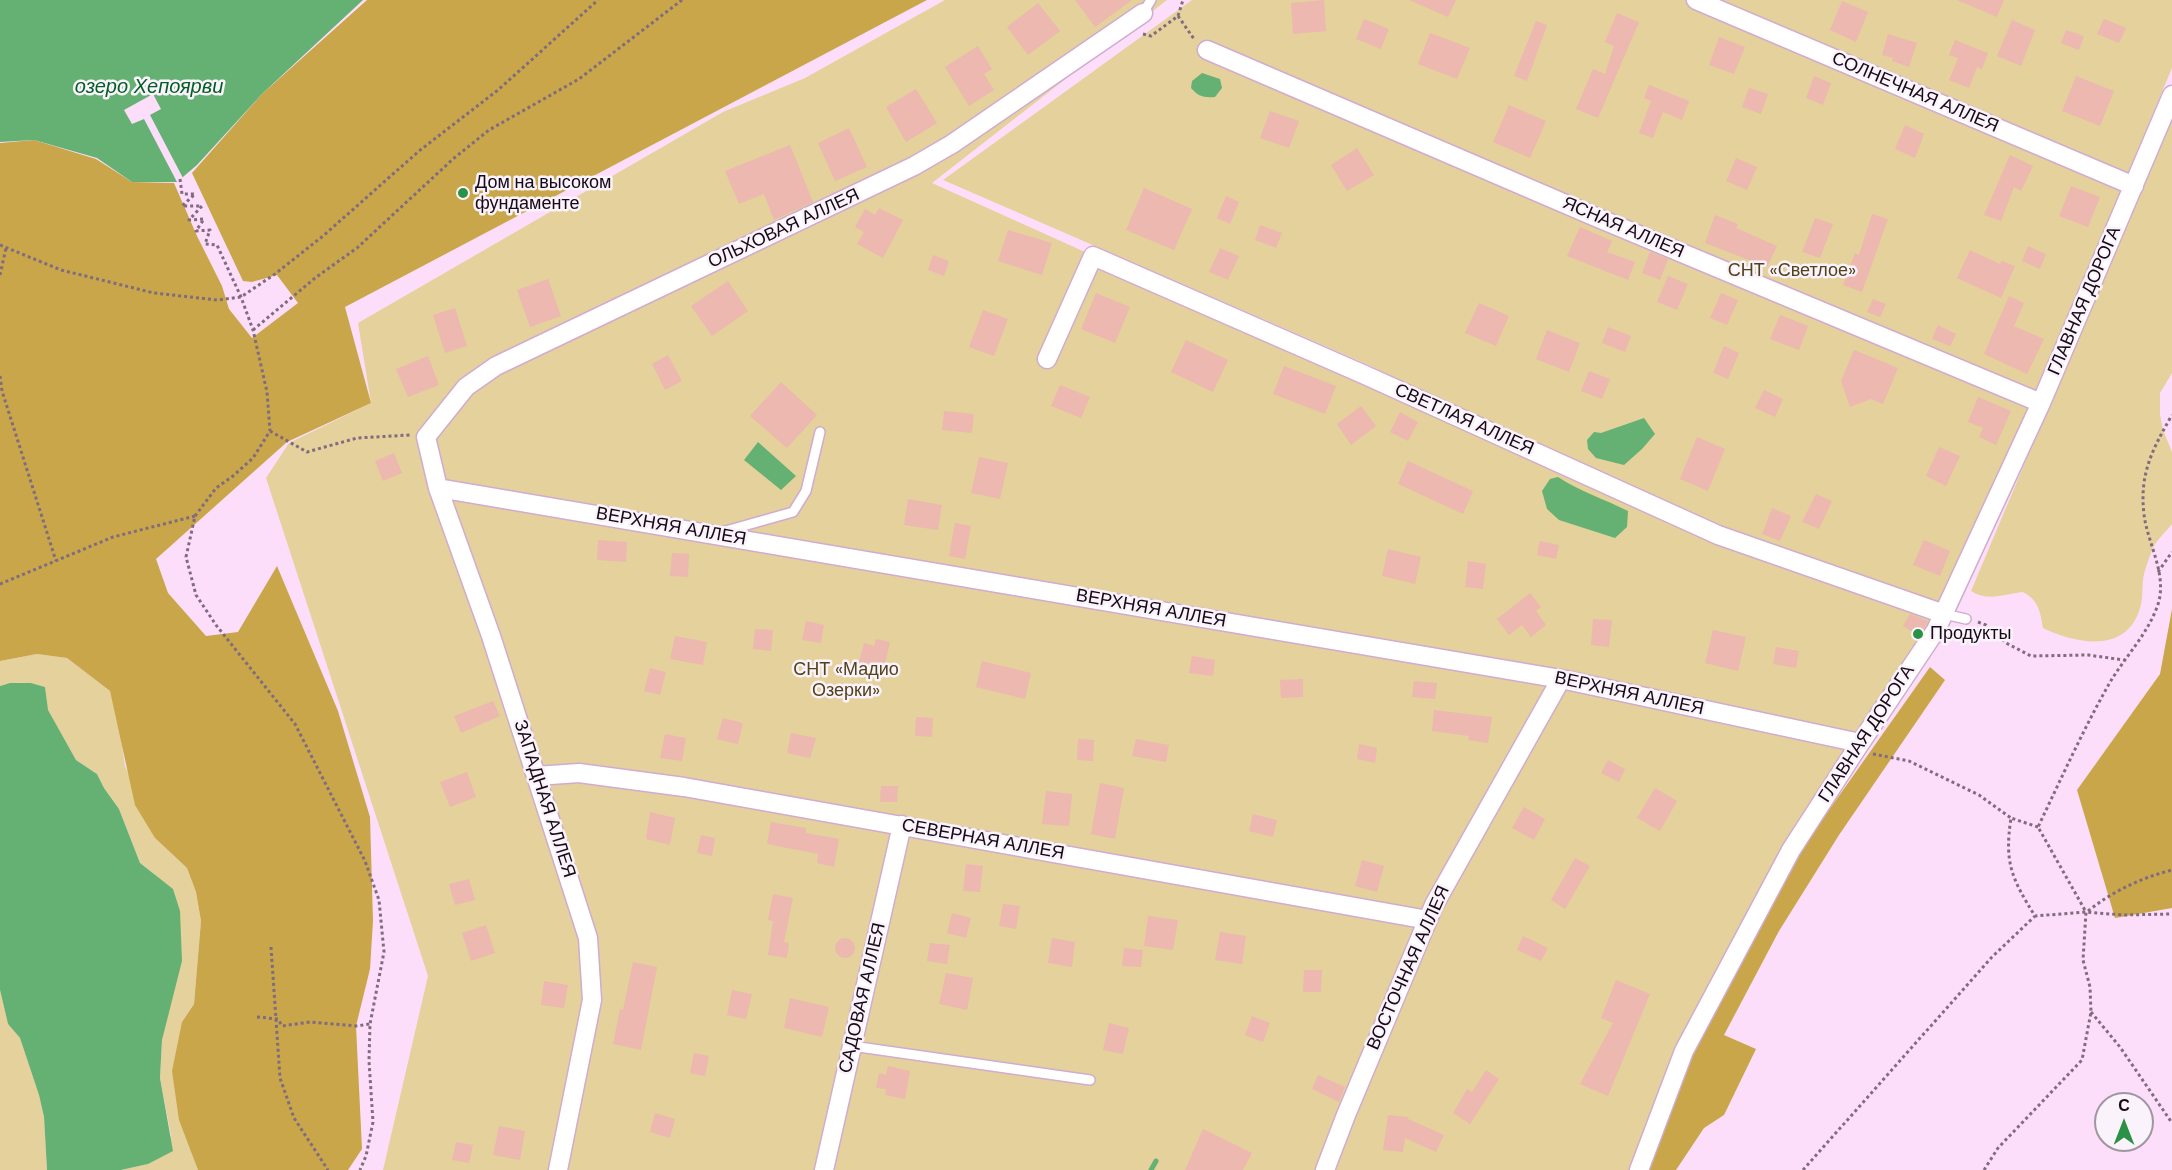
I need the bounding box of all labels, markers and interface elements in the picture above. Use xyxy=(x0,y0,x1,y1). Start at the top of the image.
street label: СОЛНЕЧНАЯ АЛЛЕЯ xyxy=(1828,48,2002,138)
water label: озеро Хепоярви xyxy=(75,76,223,100)
place label: Дом на высоком фундаменте xyxy=(475,172,611,214)
street label: ОЛЬХОВАЯ АЛЛЕЯ xyxy=(705,185,863,273)
marker: Дом на высоком фундаменте xyxy=(456,186,470,200)
street label: ЯСНАЯ АЛЛЕЯ xyxy=(1559,193,1687,263)
street label: ГЛАВНАЯ ДОРОГА xyxy=(2044,223,2126,379)
park label: СНТ «Светлое» xyxy=(1728,260,1856,282)
street label: СВЕТЛАЯ АЛЛЕЯ xyxy=(1391,380,1537,460)
street label: ВЕРХНЯЯ АЛЛЕЯ xyxy=(594,503,748,551)
street label: ВЕРХНЯЯ АЛЛЕЯ xyxy=(1074,585,1228,633)
place label: Продукты xyxy=(1930,623,2011,645)
marker: Продукты xyxy=(1911,627,1925,641)
park label: СНТ «Мадио Озерки» xyxy=(793,659,899,702)
street label: ГЛАВНАЯ ДОРОГА xyxy=(1814,661,1920,807)
street label: ВЕРХНЯЯ АЛЛЕЯ xyxy=(1552,668,1706,720)
street label: ЗАПАДНАЯ АЛЛЕЯ xyxy=(508,718,580,880)
street label: СЕВЕРНАЯ АЛЛЕЯ xyxy=(900,815,1066,865)
street label: ВОСТОЧНАЯ АЛЛЕЯ xyxy=(1363,883,1455,1053)
street label: САДОВАЯ АЛЛЕЯ xyxy=(835,921,891,1075)
north arrow xyxy=(2094,1092,2154,1152)
text: С xyxy=(2118,1095,2130,1116)

